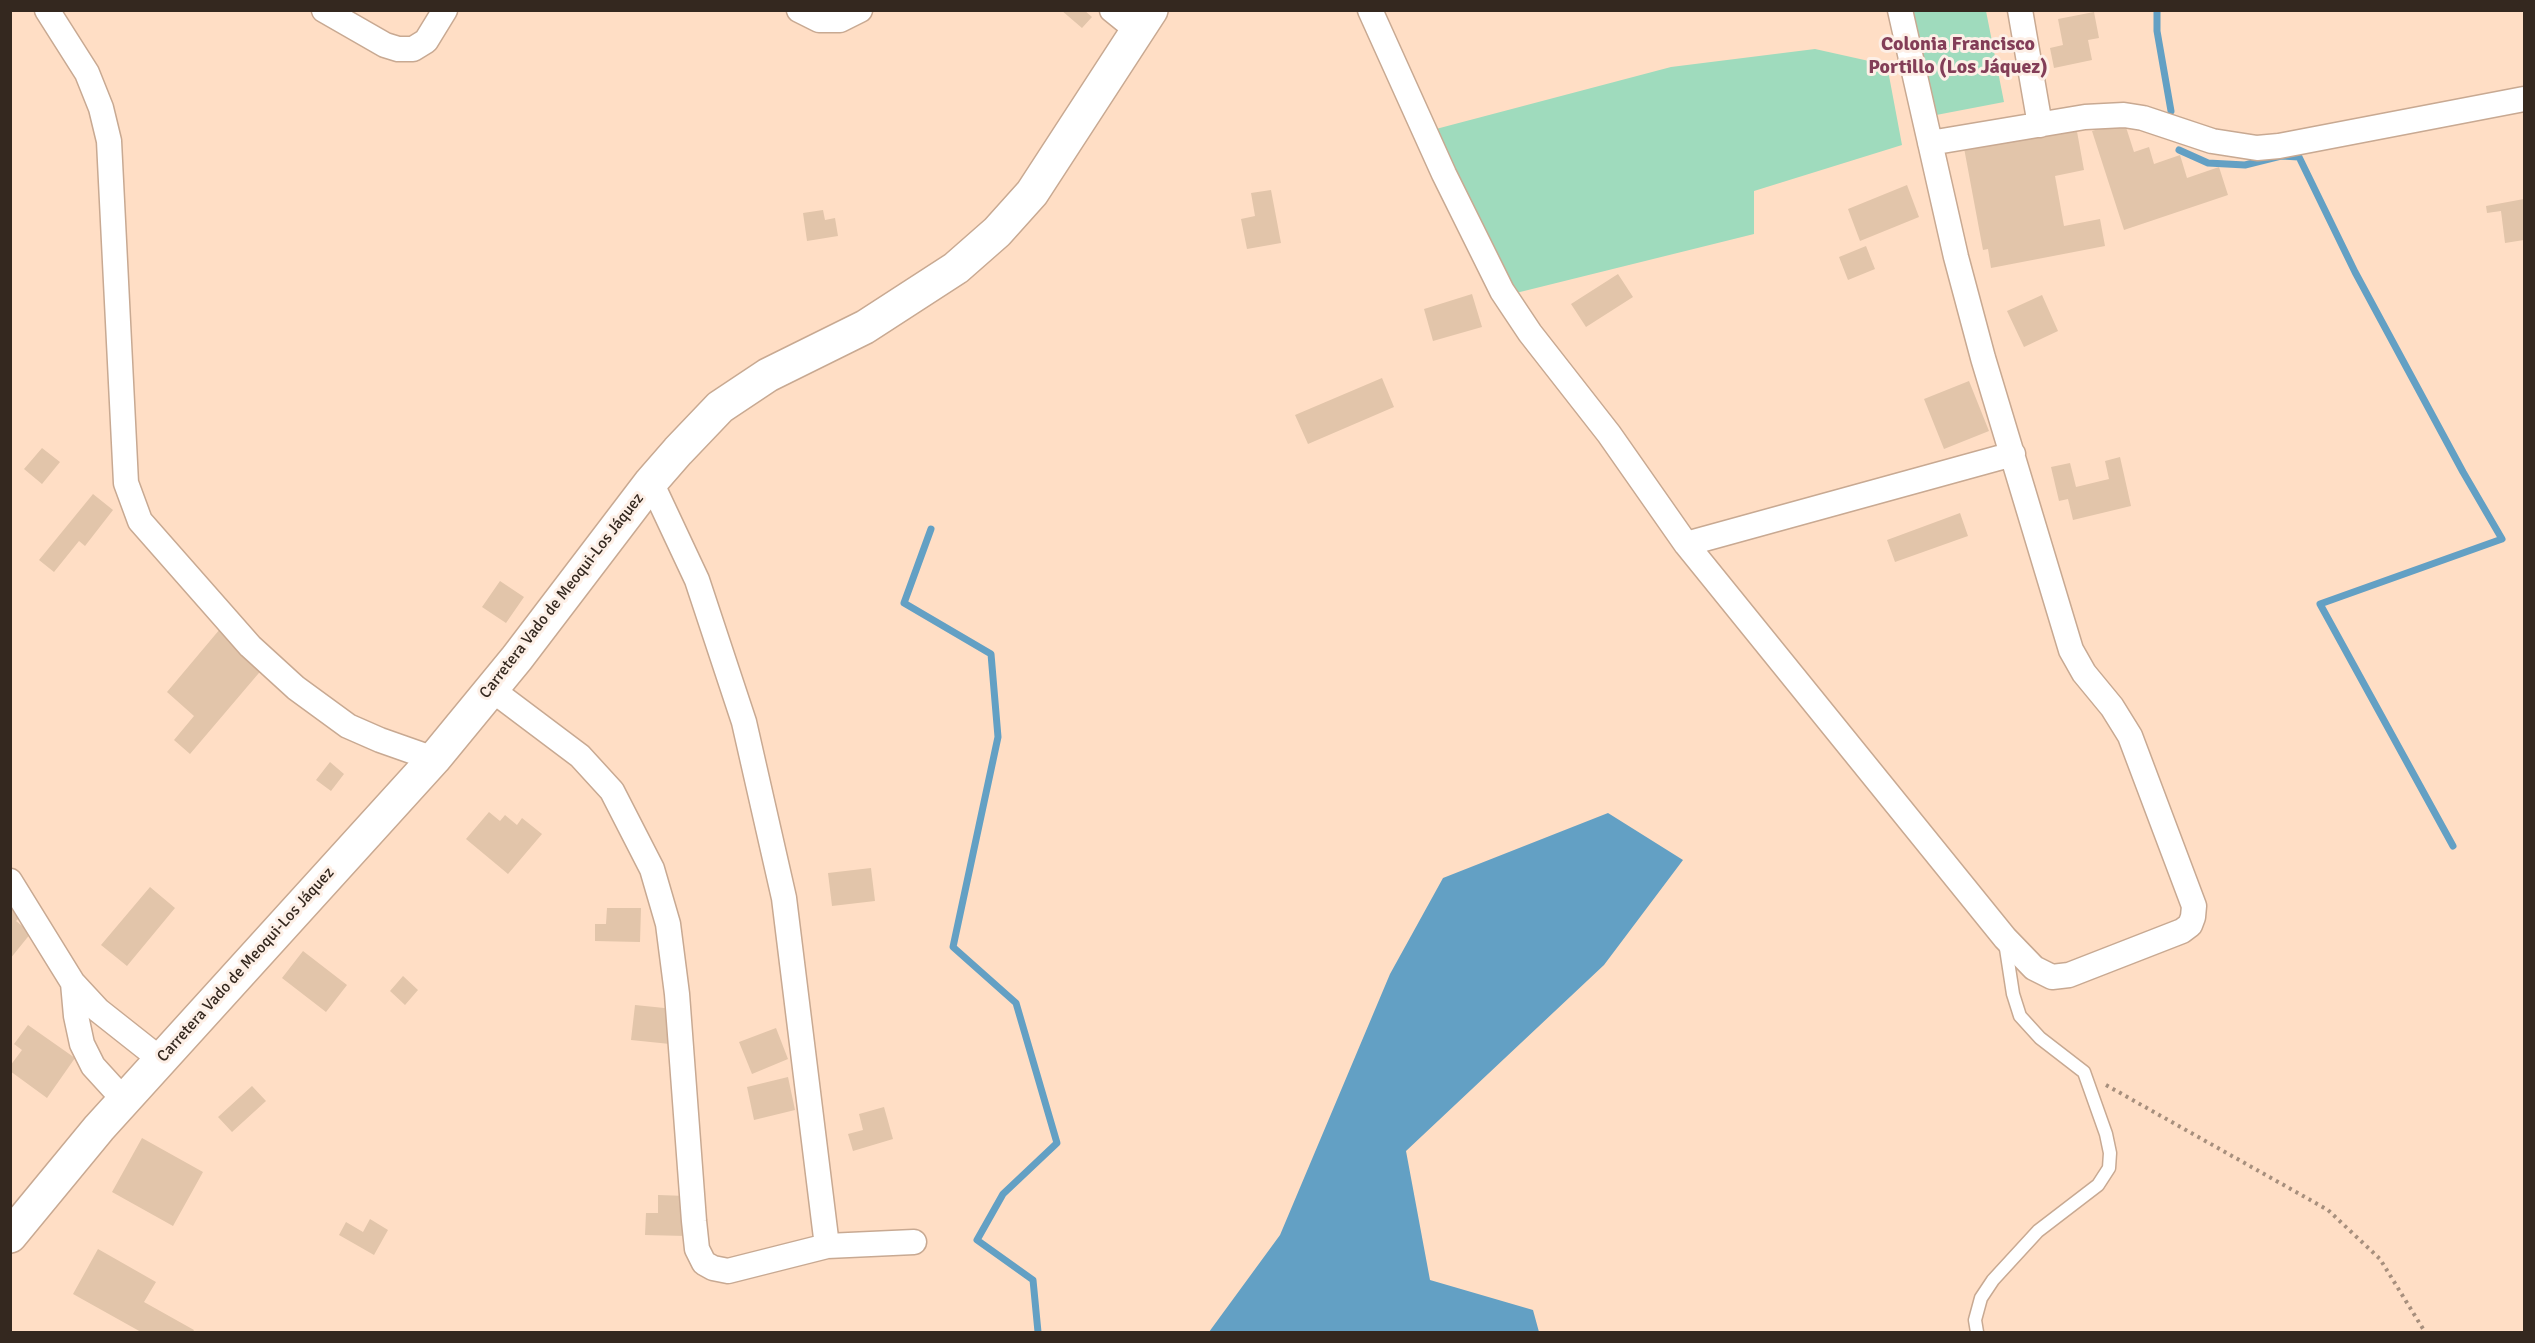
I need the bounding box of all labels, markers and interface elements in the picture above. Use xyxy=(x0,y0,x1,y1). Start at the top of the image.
district label: Colonia Francisco Portillo (Los Jáquez) xyxy=(1868,33,2048,80)
street label: Carretera Vado de Meoqui-Los Jáquez xyxy=(476,490,648,702)
street label: Carretera Vado de Meoqui-Los Jáquez xyxy=(153,864,339,1066)

